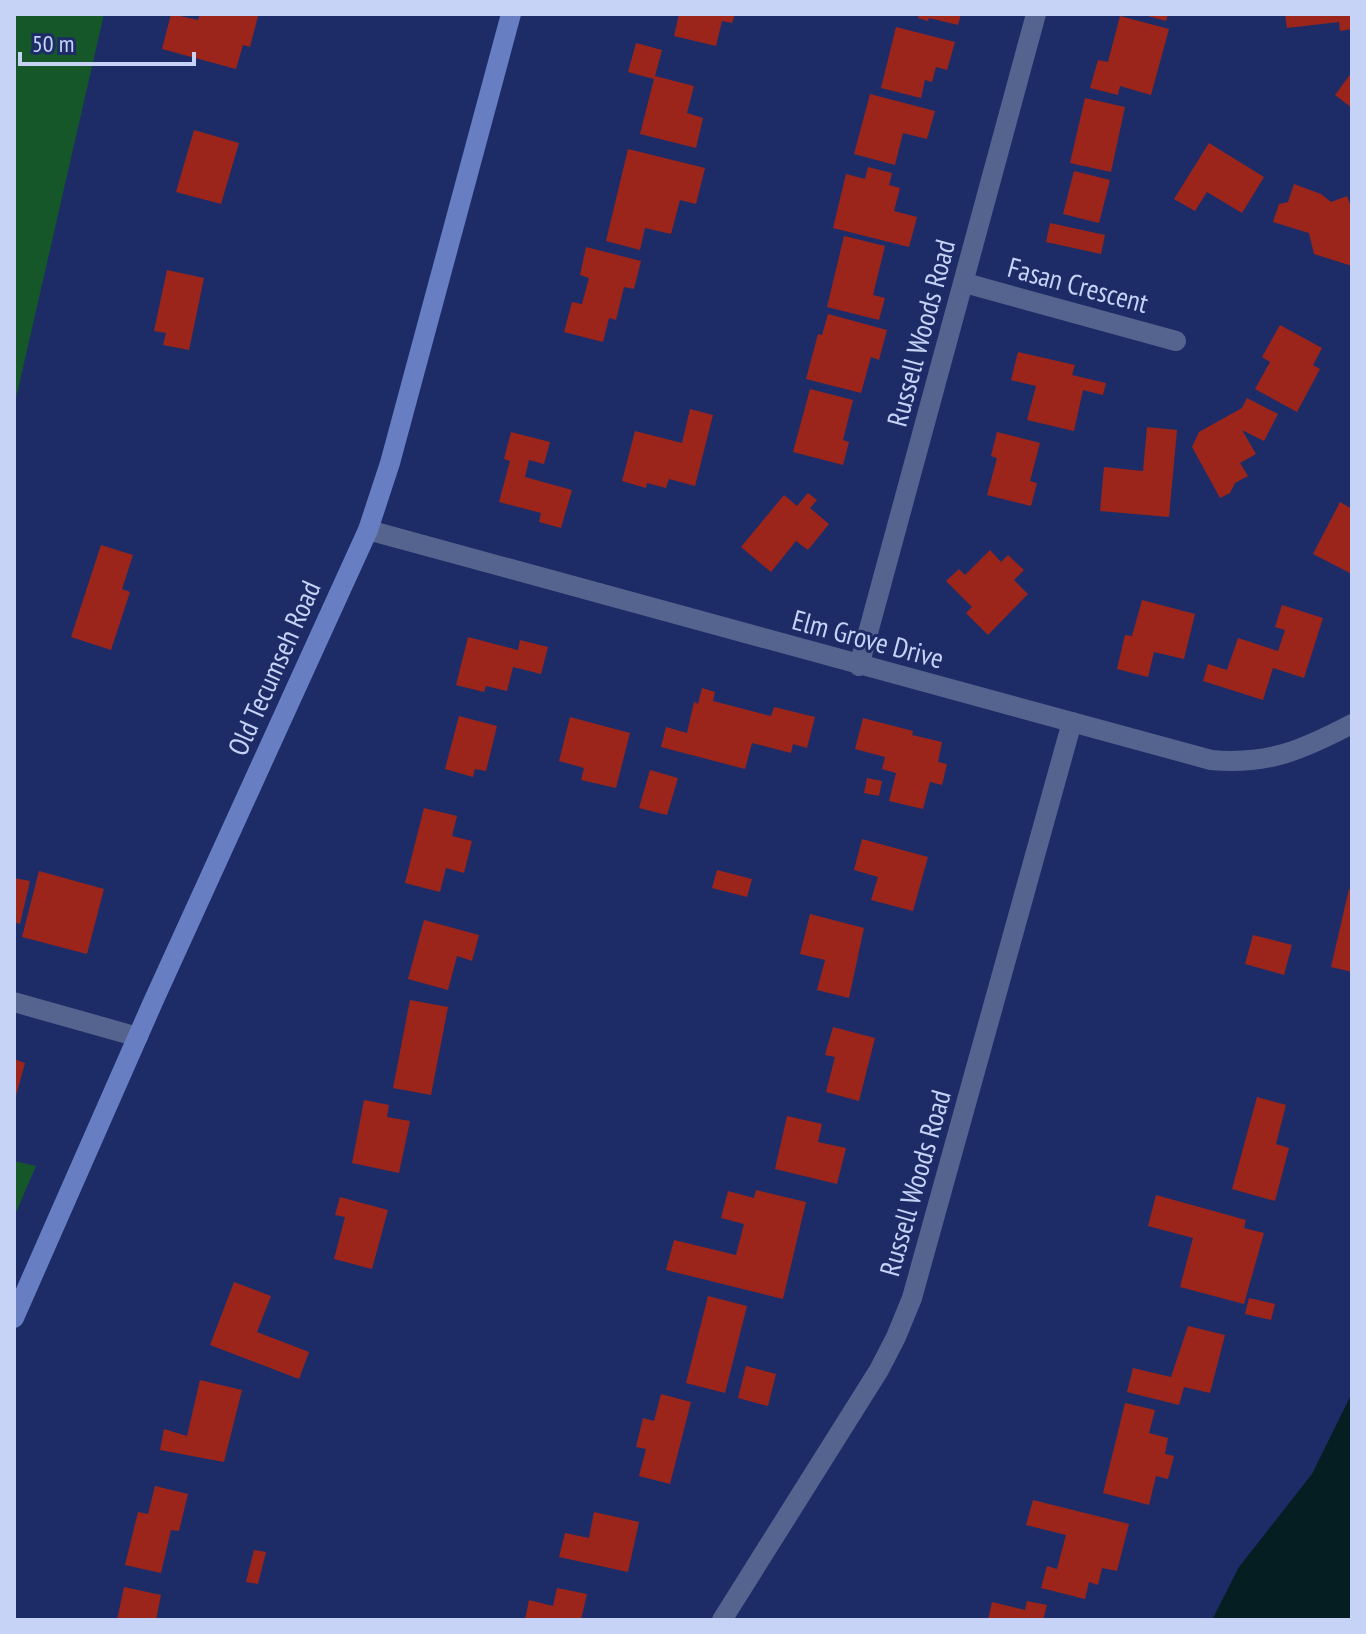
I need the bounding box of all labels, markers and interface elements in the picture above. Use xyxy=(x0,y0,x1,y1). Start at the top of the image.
scale bar xyxy=(20,16,194,66)
text: 50 m xyxy=(32,28,74,59)
street label: Russell Woods Road xyxy=(878,235,963,430)
street label: Fasan Crescent xyxy=(1004,248,1153,321)
street label: Old Tecumseh Road xyxy=(218,575,329,761)
street label: Elm Grove Drive xyxy=(788,601,948,676)
street label: Russell Woods Road xyxy=(870,1086,959,1280)

